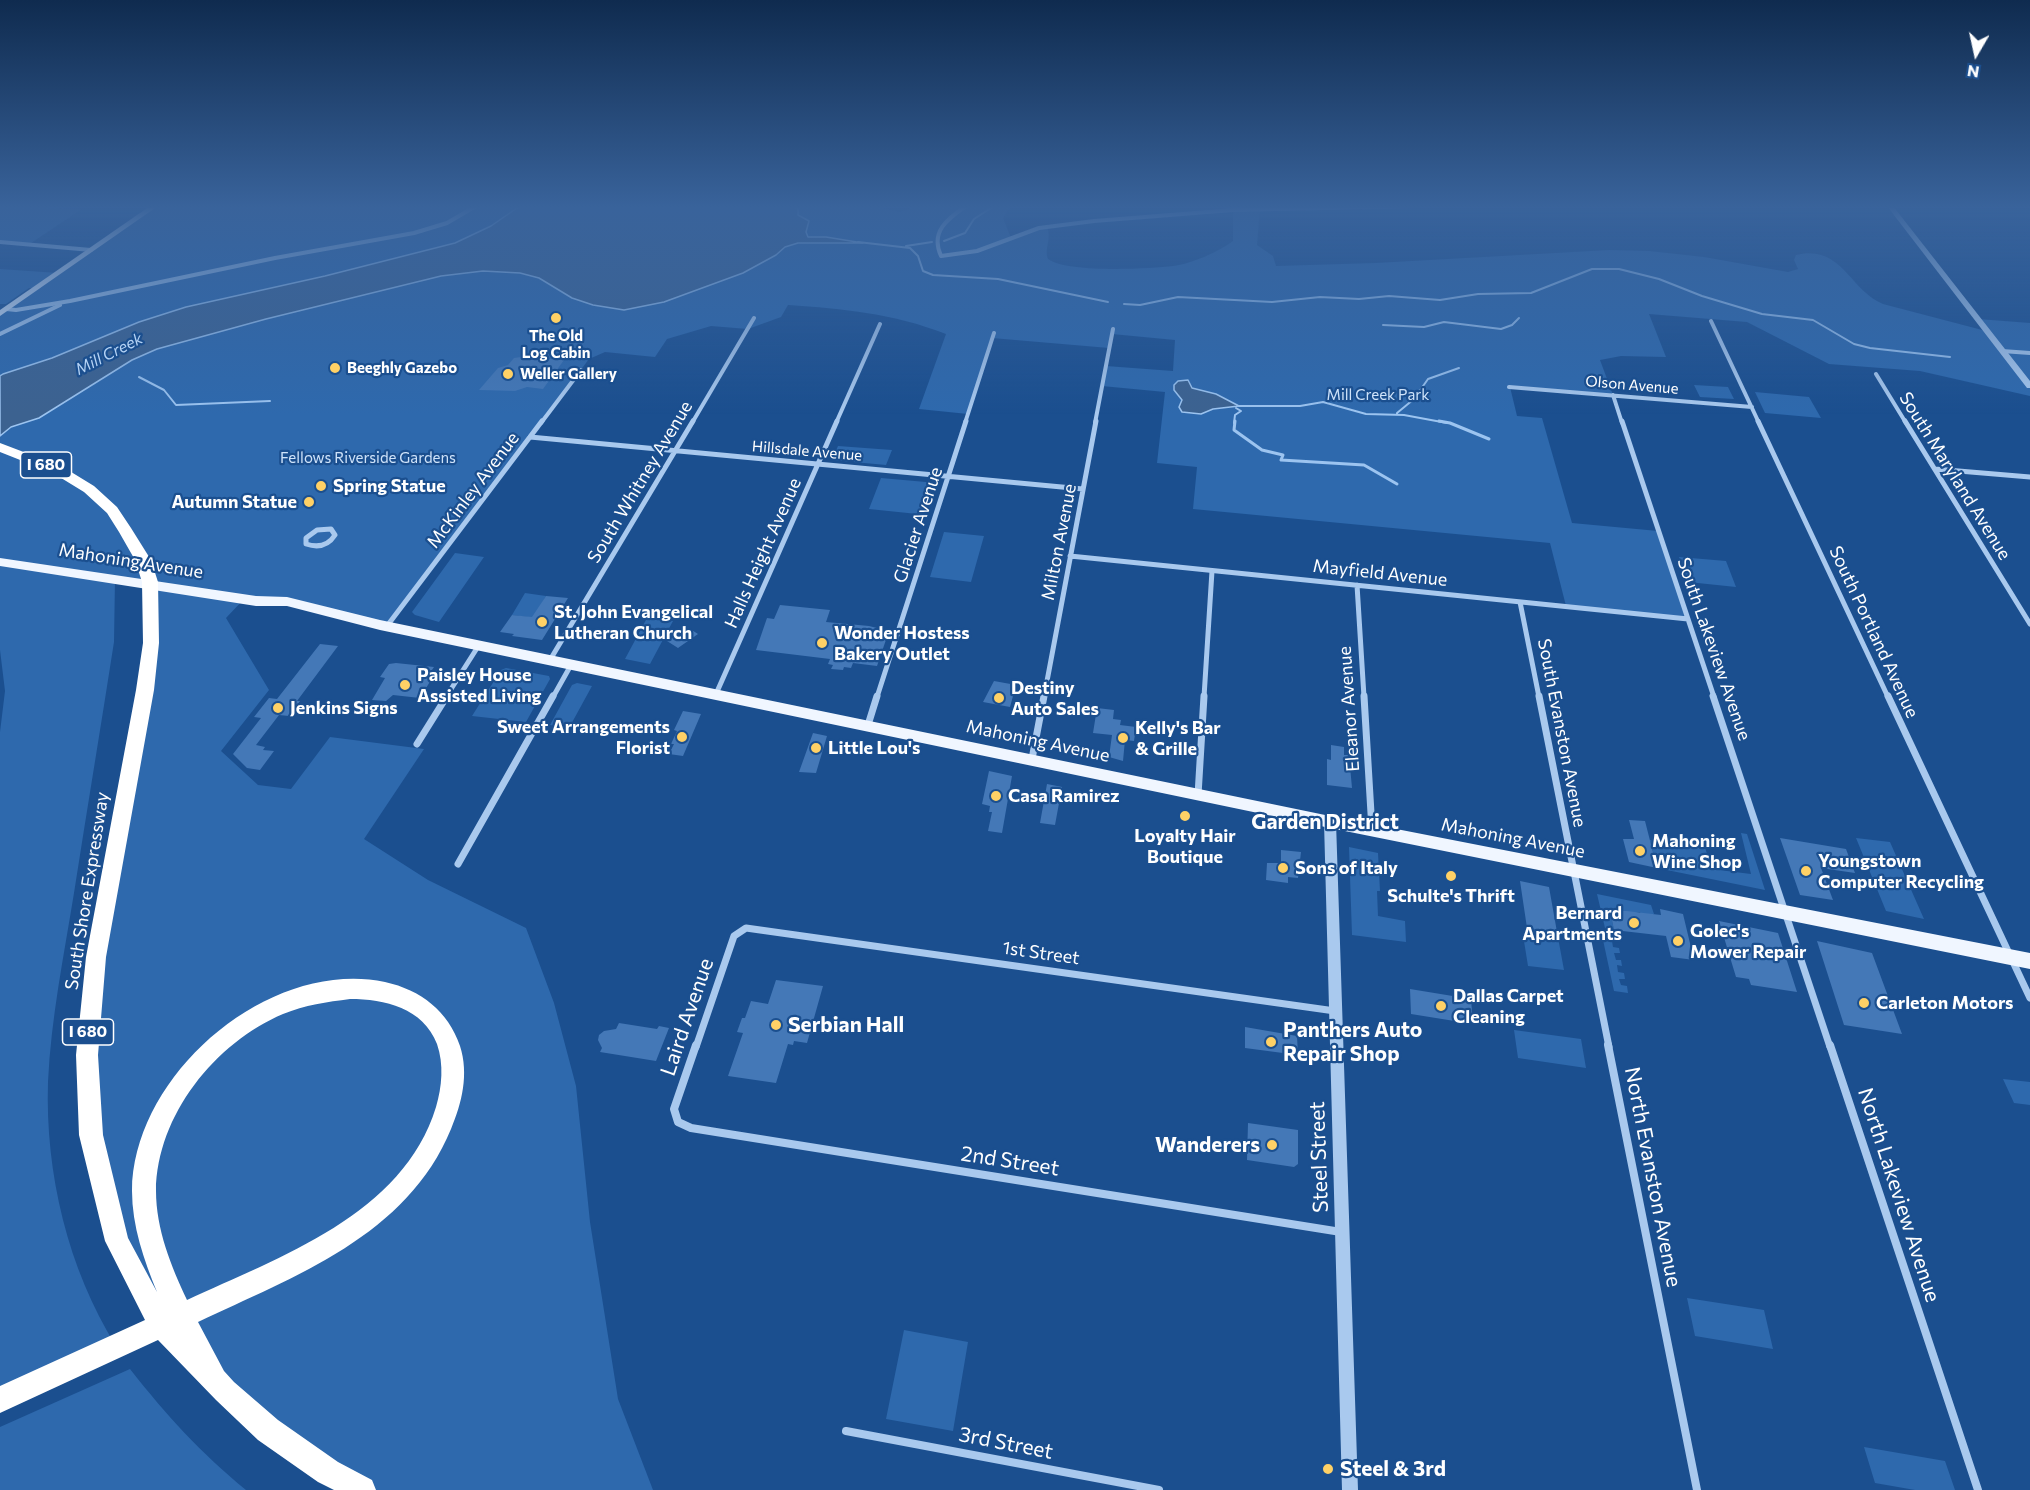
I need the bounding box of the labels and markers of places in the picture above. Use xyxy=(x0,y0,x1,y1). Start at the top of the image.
marker: The Old Log Cabin xyxy=(549,311,563,325)
place label: The Old Log Cabin xyxy=(522,327,590,362)
place label: Beeghly Gazebo xyxy=(347,359,457,377)
marker: Beeghly Gazebo xyxy=(328,361,342,375)
place label: Weller Gallery xyxy=(520,365,617,383)
marker: Weller Gallery xyxy=(501,367,515,381)
place label: Spring Statue xyxy=(333,475,446,497)
marker: Spring Statue xyxy=(314,479,328,493)
place label: Autumn Statue xyxy=(171,491,297,513)
marker: Autumn Statue xyxy=(302,495,316,509)
place label: St. John Evangelical Lutheran Church xyxy=(554,601,713,644)
marker: St. John Evangelical Lutheran Church xyxy=(535,615,549,629)
place label: Wonder Hostess Bakery Outlet xyxy=(834,622,970,664)
marker: Wonder Hostess Bakery Outlet xyxy=(815,636,829,650)
place label: Paisley House Assisted Living xyxy=(417,664,541,706)
place label: Destiny Auto Sales xyxy=(1011,677,1099,720)
marker: Paisley House Assisted Living xyxy=(398,678,412,692)
marker: Destiny Auto Sales xyxy=(992,691,1006,705)
place label: Jenkins Signs xyxy=(290,697,398,719)
marker: Jenkins Signs xyxy=(271,701,285,715)
place label: Sweet Arrangements Florist xyxy=(497,716,670,758)
place label: Kelly's Bar & Grille xyxy=(1135,717,1221,760)
marker: Sweet Arrangements Florist xyxy=(675,730,689,744)
marker: Kelly's Bar & Grille xyxy=(1116,731,1130,745)
place label: Little Lou's xyxy=(828,737,920,759)
marker: Little Lou's xyxy=(809,741,823,755)
place label: Casa Ramirez xyxy=(1008,785,1120,807)
marker: Casa Ramirez xyxy=(989,789,1003,803)
marker: Loyalty Hair Boutique xyxy=(1178,809,1192,823)
place label: Loyalty Hair Boutique xyxy=(1134,825,1236,868)
place label: Mahoning Wine Shop xyxy=(1652,830,1742,872)
marker: Mahoning Wine Shop xyxy=(1633,844,1647,858)
place label: Youngstown Computer Recycling xyxy=(1818,850,1984,892)
place label: Sons of Italy xyxy=(1295,857,1398,879)
marker: Sons of Italy xyxy=(1276,861,1290,875)
marker: Youngstown Computer Recycling xyxy=(1799,864,1813,878)
marker: Schulte's Thrift xyxy=(1444,869,1458,883)
place label: Schulte's Thrift xyxy=(1387,885,1515,907)
place label: Bernard Apartments xyxy=(1522,902,1622,944)
marker: Bernard Apartments xyxy=(1627,916,1641,930)
place label: Golec's Mower Repair xyxy=(1690,920,1806,962)
marker: Golec's Mower Repair xyxy=(1671,934,1685,948)
place label: Dallas Carpet Cleaning xyxy=(1453,985,1564,1028)
place label: Carleton Motors xyxy=(1876,992,2013,1014)
marker: Carleton Motors xyxy=(1857,996,1871,1010)
marker: Dallas Carpet Cleaning xyxy=(1434,999,1448,1013)
place label: Serbian Hall xyxy=(788,1012,904,1038)
place label: Panthers Auto Repair Shop xyxy=(1283,1017,1422,1067)
marker: Serbian Hall xyxy=(769,1018,783,1032)
marker: Panthers Auto Repair Shop xyxy=(1264,1035,1278,1049)
place label: Wanderers xyxy=(1155,1132,1260,1158)
marker: Wanderers xyxy=(1265,1138,1279,1152)
place label: Steel & 3rd xyxy=(1340,1456,1446,1482)
marker: Steel & 3rd xyxy=(1321,1462,1335,1476)

